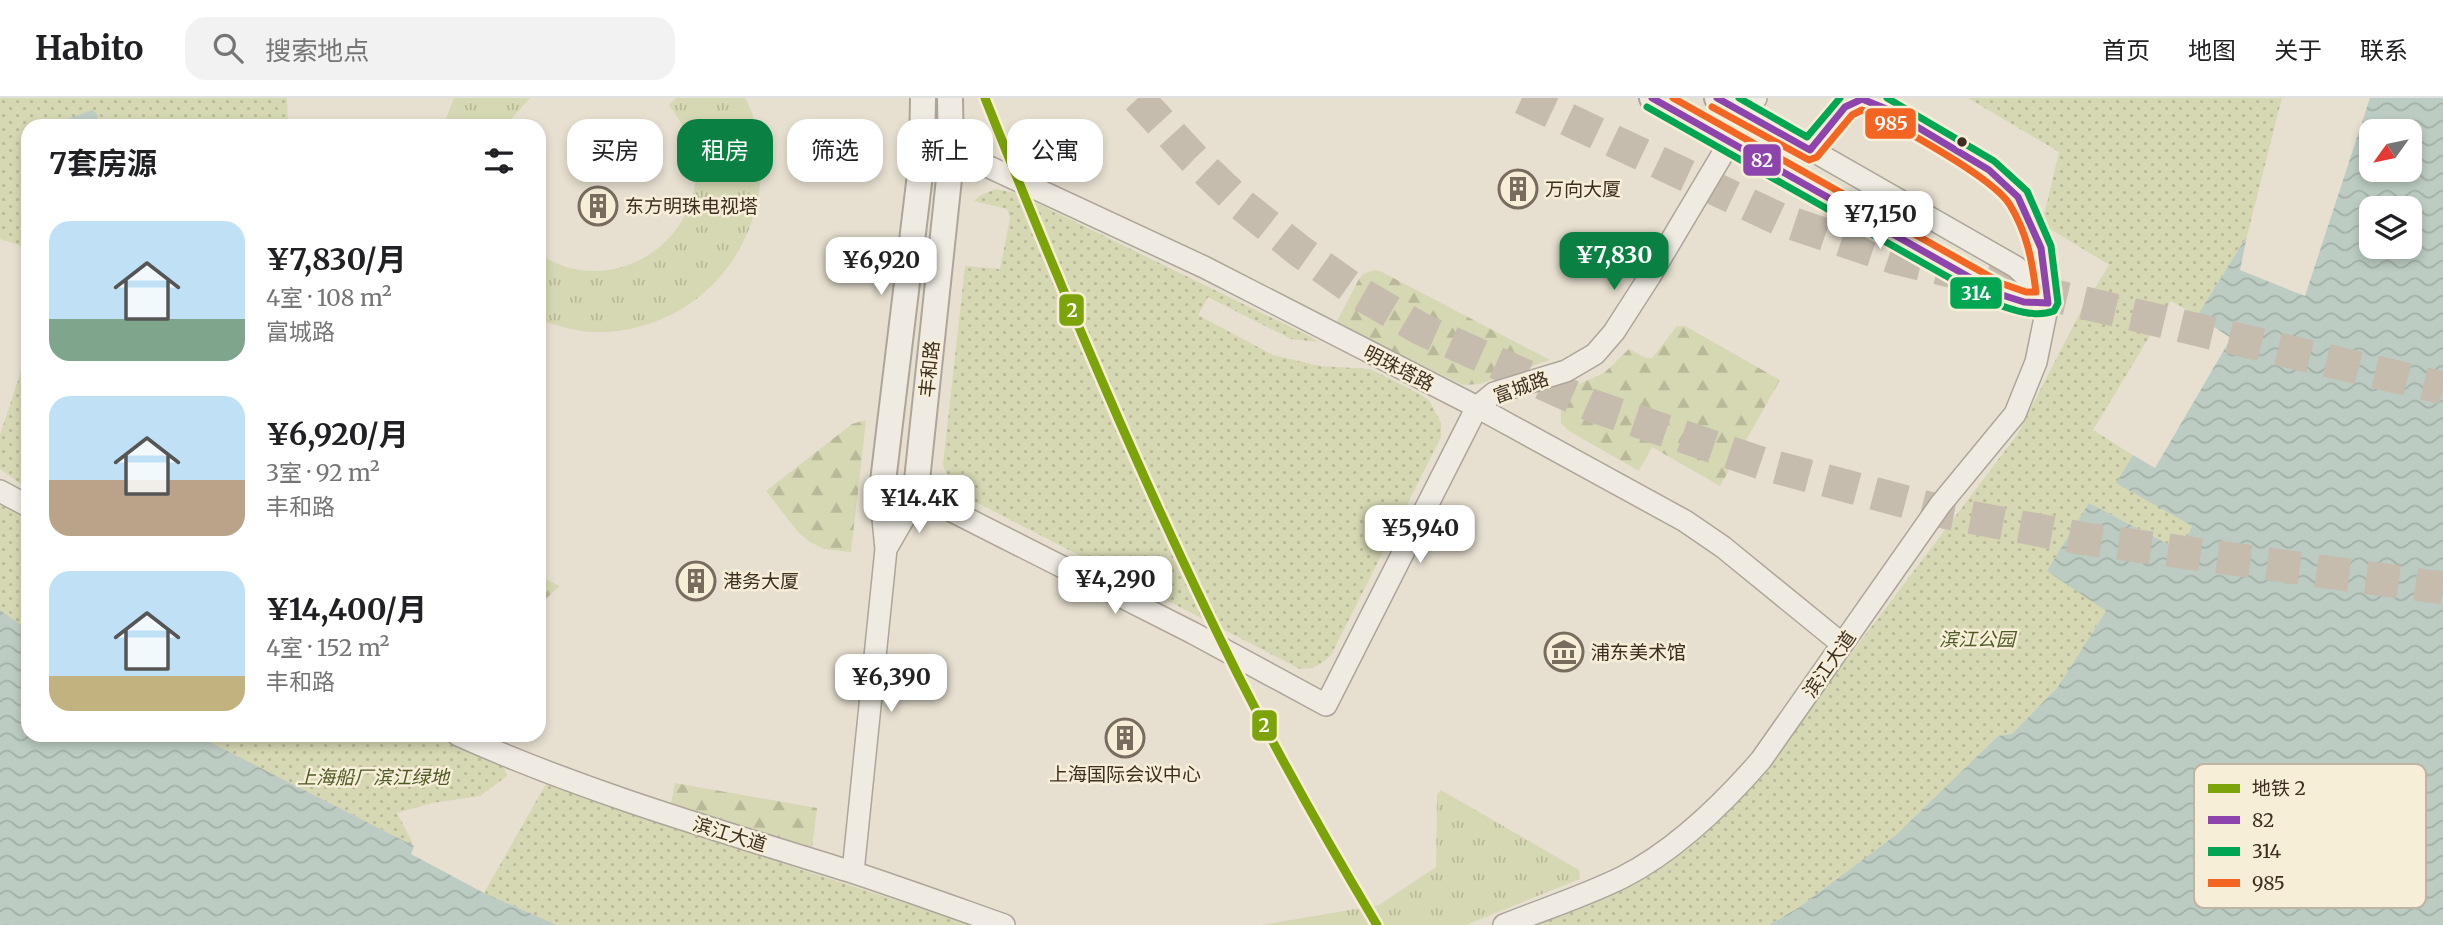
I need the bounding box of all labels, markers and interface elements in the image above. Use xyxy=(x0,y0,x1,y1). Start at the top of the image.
search box xyxy=(185,17,675,80)
text: Habito xyxy=(35,28,143,69)
icon: search xyxy=(209,29,247,67)
text: 搜索地点 xyxy=(265,34,369,67)
text: 首页 xyxy=(2102,35,2150,66)
text: 地图 xyxy=(2188,35,2236,66)
text: 关于 xyxy=(2274,35,2322,66)
text: 联系 xyxy=(2360,35,2408,66)
line badge: 985 xyxy=(1864,107,1917,140)
text: 985 xyxy=(1874,111,1908,135)
chip: 买房 xyxy=(567,119,663,182)
chip: 租房 xyxy=(677,119,773,182)
chip: 筛选 xyxy=(787,119,883,182)
chip: 新上 xyxy=(897,119,993,182)
chip: 公寓 xyxy=(1007,119,1103,182)
north arrow xyxy=(2359,119,2422,182)
map controls xyxy=(2359,119,2422,259)
unlabelled marker xyxy=(1955,135,1969,149)
icon: filters xyxy=(480,142,518,180)
line badge: 82 xyxy=(1742,143,1782,177)
text: 7套房源 xyxy=(49,144,157,182)
text: 82 xyxy=(1751,148,1773,172)
building icon: 万向大厦 xyxy=(1497,168,1539,210)
place label: 万向大厦 xyxy=(1545,177,1621,201)
building icon: 东方明珠电视塔 xyxy=(577,185,619,227)
pin: ¥7,150 xyxy=(1823,192,1937,251)
place label: 东方明珠电视塔 xyxy=(625,194,758,218)
button: layers xyxy=(2359,196,2422,259)
text: ¥7,150 xyxy=(1843,199,1917,228)
pin: ¥7,830 xyxy=(1557,232,1671,292)
pin: ¥6,920 xyxy=(824,238,938,297)
text: ¥7,830/月 xyxy=(266,240,407,278)
text: ¥7,830 xyxy=(1576,240,1652,269)
text: ¥6,920 xyxy=(842,245,920,274)
icon: home xyxy=(105,249,189,333)
line badge: 314 xyxy=(1949,276,2003,310)
text: 314 xyxy=(1961,281,1991,305)
text: 4室 · 108 m² xyxy=(266,283,392,312)
line badge: 2 xyxy=(1058,293,1085,327)
text: 2 xyxy=(1066,298,1078,322)
text: 富城路 xyxy=(266,317,335,346)
street label: 丰和路 xyxy=(914,339,944,399)
street label: 明珠塔路 xyxy=(1360,340,1438,396)
street label: 富城路 xyxy=(1490,366,1552,408)
text: ¥6,920/月 xyxy=(266,415,409,453)
icon: home xyxy=(105,424,189,508)
text: 3室 · 92 m² xyxy=(266,458,380,487)
pin: ¥14.4K xyxy=(862,476,976,535)
text: ¥14.4K xyxy=(879,483,959,512)
text: 丰和路 xyxy=(266,492,335,521)
pin: ¥5,940 xyxy=(1363,505,1477,565)
text: ¥5,940 xyxy=(1381,513,1459,542)
pin: ¥4,290 xyxy=(1058,556,1172,616)
building icon: 港务大厦 xyxy=(675,560,717,602)
text: ¥4,290 xyxy=(1074,564,1156,593)
place label: 港务大厦 xyxy=(723,569,799,593)
text: ¥14,400/月 xyxy=(266,590,427,628)
icon: home xyxy=(105,599,189,683)
street label: 滨江大道 xyxy=(1797,626,1861,702)
park label: 滨江公园 xyxy=(1939,627,2018,651)
museum icon: 浦东美术馆 xyxy=(1543,631,1585,673)
text: 4室 · 152 m² xyxy=(266,633,390,662)
place label: 浦东美术馆 xyxy=(1591,640,1686,664)
pin: ¥6,390 xyxy=(834,654,948,714)
text: ¥6,390 xyxy=(851,662,931,691)
text: 丰和路 xyxy=(266,667,335,696)
line badge: 2 xyxy=(1251,709,1278,742)
text: 2 xyxy=(1258,713,1270,737)
building icon: 上海国际会议中心 xyxy=(1104,717,1146,759)
place label: 上海国际会议中心 xyxy=(1049,762,1201,786)
legend xyxy=(2194,764,2426,908)
park label: 上海船厂滨江绿地 xyxy=(297,765,451,789)
text: 地铁 2 xyxy=(2252,776,2306,800)
text: 82 xyxy=(2252,808,2274,832)
street label: 滨江大道 xyxy=(690,811,770,857)
text: 314 xyxy=(2252,839,2282,863)
text: 985 xyxy=(2252,871,2285,895)

